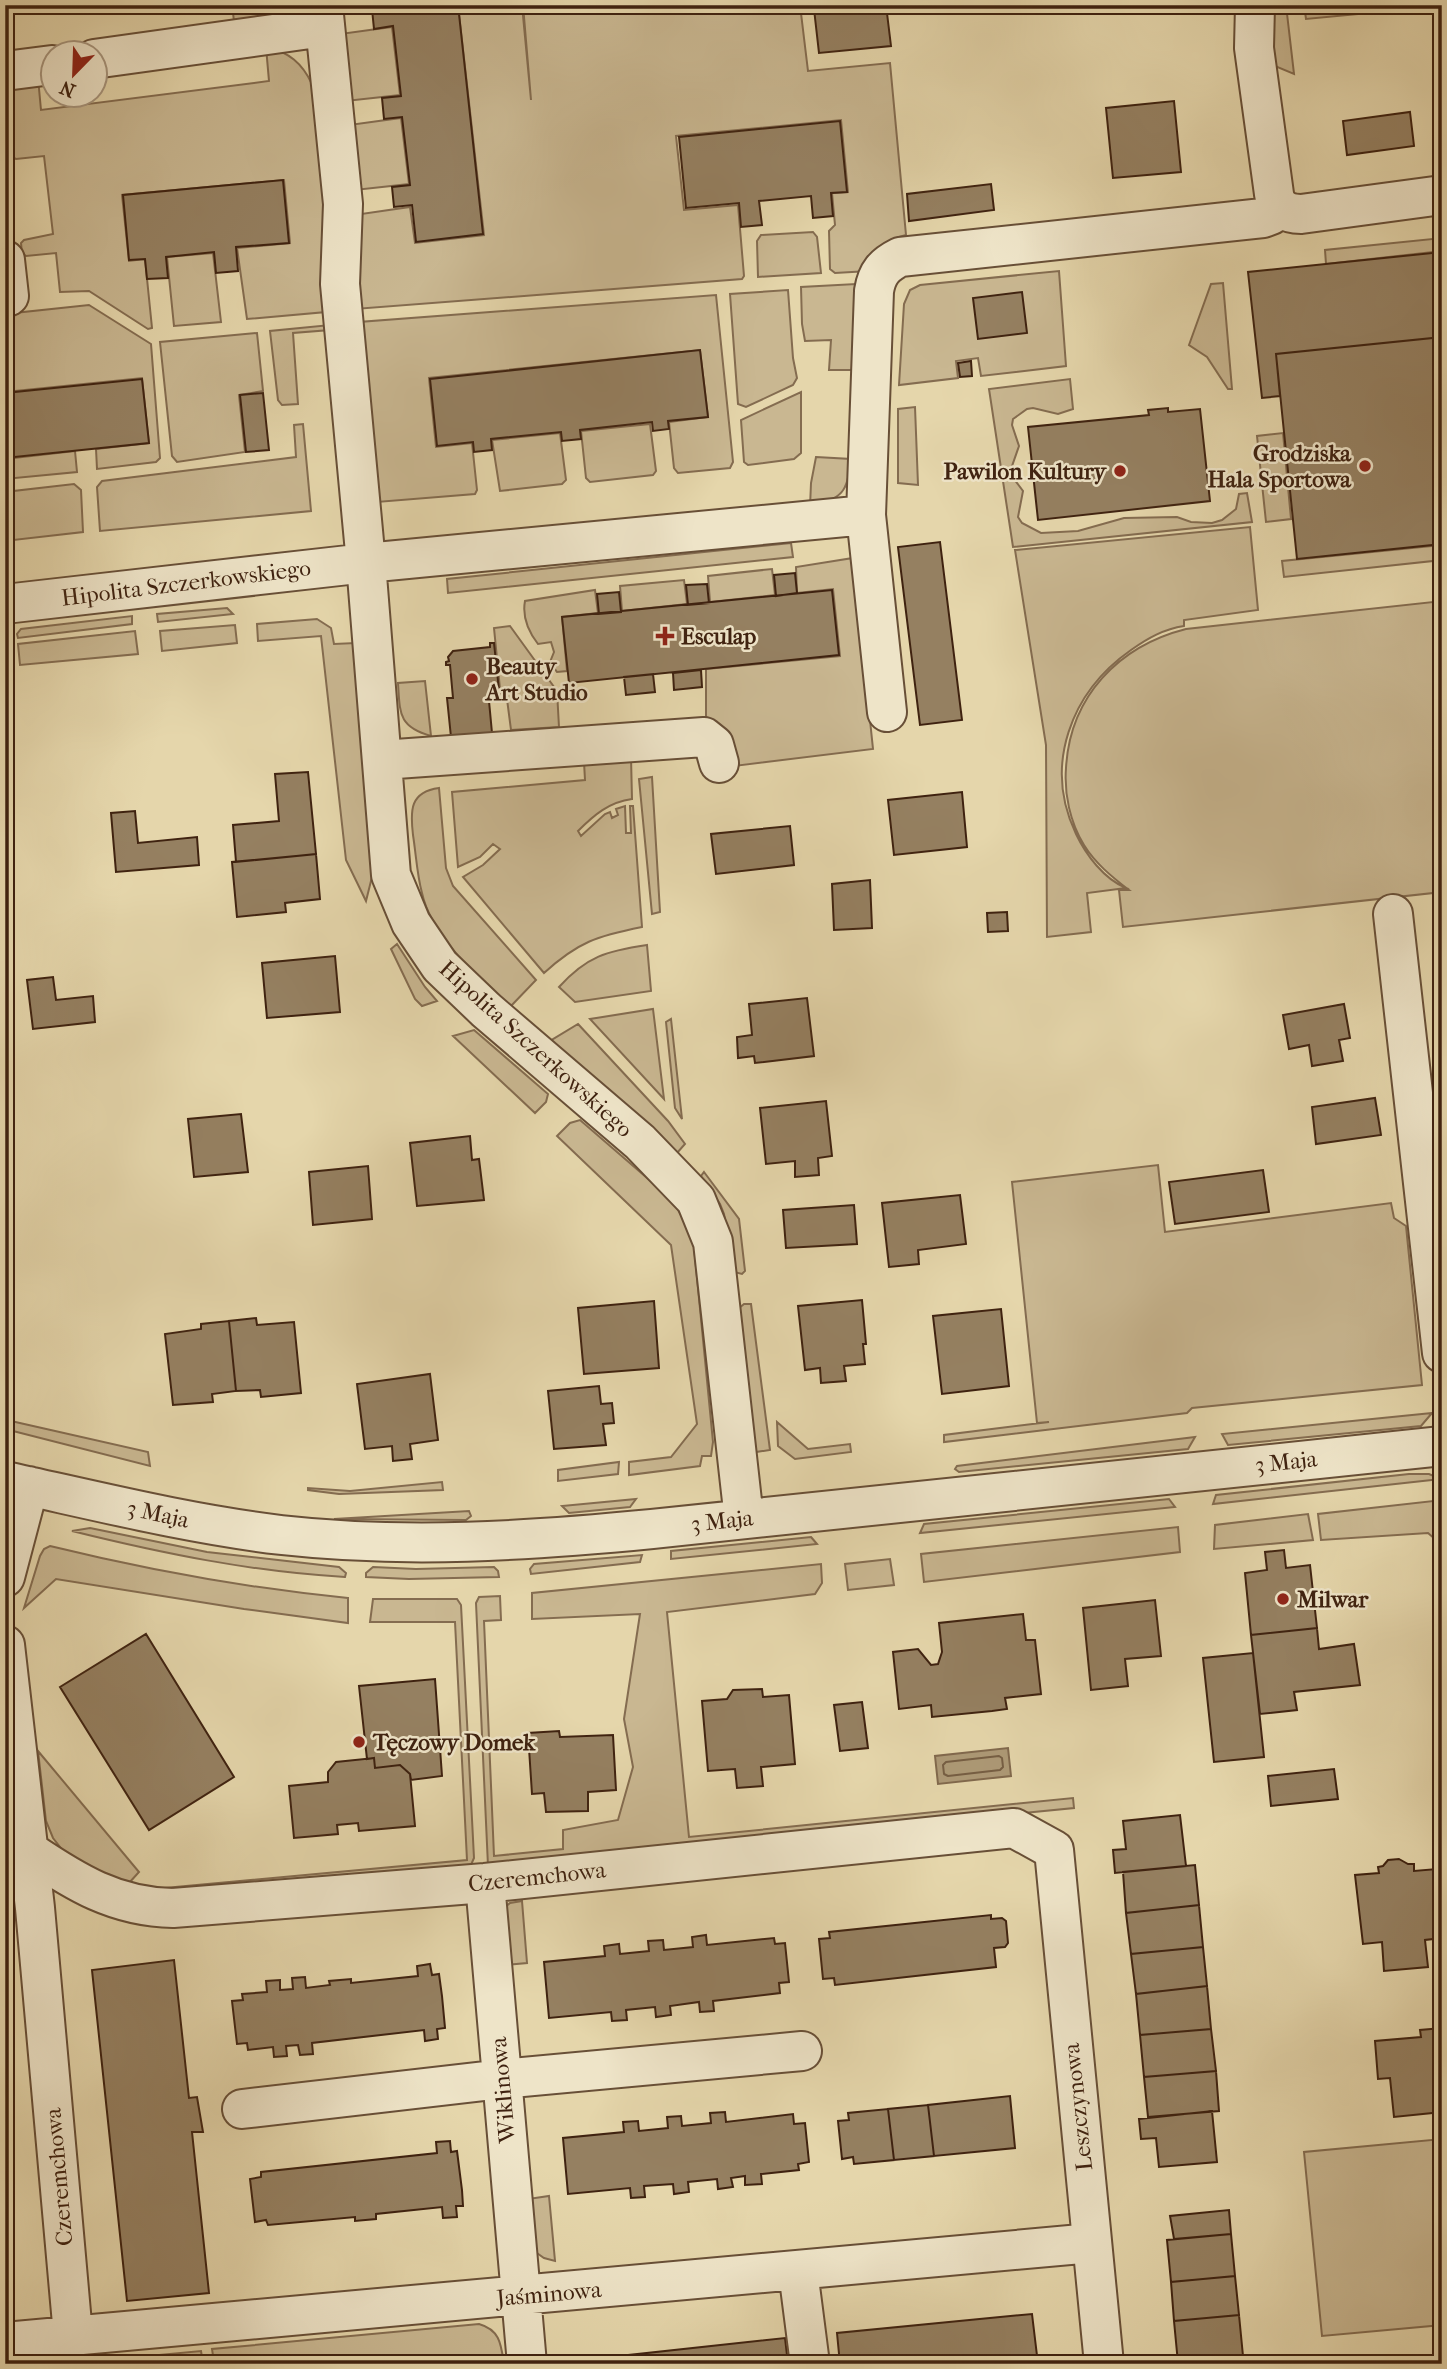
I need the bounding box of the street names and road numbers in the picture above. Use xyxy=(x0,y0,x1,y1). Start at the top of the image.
street label: Hipolita Szczerkowskiego xyxy=(60,554,312,612)
street label: Hipolita Szczerkowskiego xyxy=(434,955,638,1143)
street label: 3 Maja xyxy=(1253,1445,1319,1479)
street label: 3 Maja xyxy=(125,1494,192,1534)
street label: 3 Maja xyxy=(689,1504,755,1538)
street label: Czeremchowa xyxy=(467,1856,608,1898)
street label: Wiklinowa xyxy=(485,2036,521,2145)
street label: Leszczynowa xyxy=(1058,2041,1098,2172)
street label: Czeremchowa xyxy=(39,2106,78,2247)
street label: Jaśminowa xyxy=(493,2276,603,2312)

